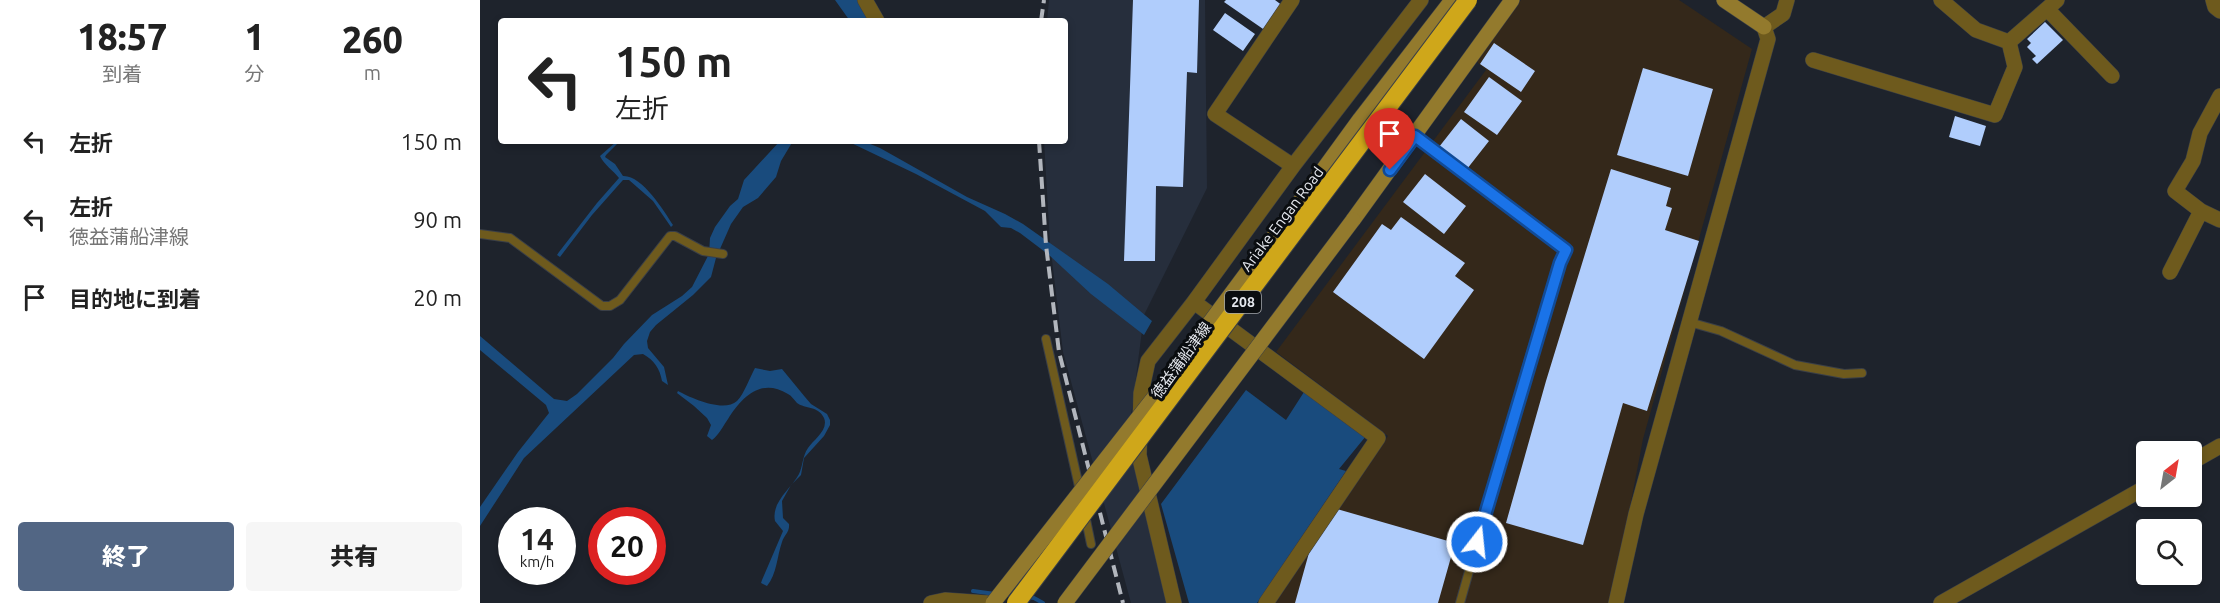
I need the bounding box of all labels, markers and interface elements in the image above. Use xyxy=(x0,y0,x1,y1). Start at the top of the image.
text: 18:57 xyxy=(77,16,167,57)
text: 1 xyxy=(244,16,265,57)
text: 260 xyxy=(342,19,403,60)
text: 150 m xyxy=(615,38,732,85)
icon: left xyxy=(516,42,594,120)
text: m xyxy=(364,61,381,84)
text: 到着 xyxy=(102,62,142,85)
text: 分 xyxy=(245,62,265,85)
text: 左折 xyxy=(615,93,669,123)
pin xyxy=(1364,108,1415,170)
icon: arrive xyxy=(1373,117,1406,150)
icon: left xyxy=(18,125,51,158)
text: 150 m xyxy=(401,129,462,154)
text: 左折 xyxy=(69,130,113,155)
street label: Ariake Engan Road xyxy=(1237,164,1327,274)
text: 左折 xyxy=(69,194,113,219)
icon: left xyxy=(18,203,51,236)
text: 90 m xyxy=(413,207,462,232)
text: 徳益蒲船津線 xyxy=(69,225,189,248)
icon: arrive xyxy=(18,281,51,314)
text: 20 m xyxy=(413,285,462,310)
text: 目的地に到着 xyxy=(69,286,201,311)
road number: 208 xyxy=(1225,291,1261,313)
street label: 徳益蒲船津線 xyxy=(1148,319,1214,401)
north arrow xyxy=(2136,441,2202,507)
map controls xyxy=(2136,441,2202,585)
speed limit sign: 20 xyxy=(588,507,666,585)
position arrow xyxy=(1445,510,1509,574)
button: search xyxy=(2136,519,2202,585)
button: 終了 xyxy=(18,522,234,591)
button: 共有 xyxy=(246,522,462,591)
text: 14 xyxy=(520,522,554,556)
text: km/h xyxy=(520,553,554,570)

